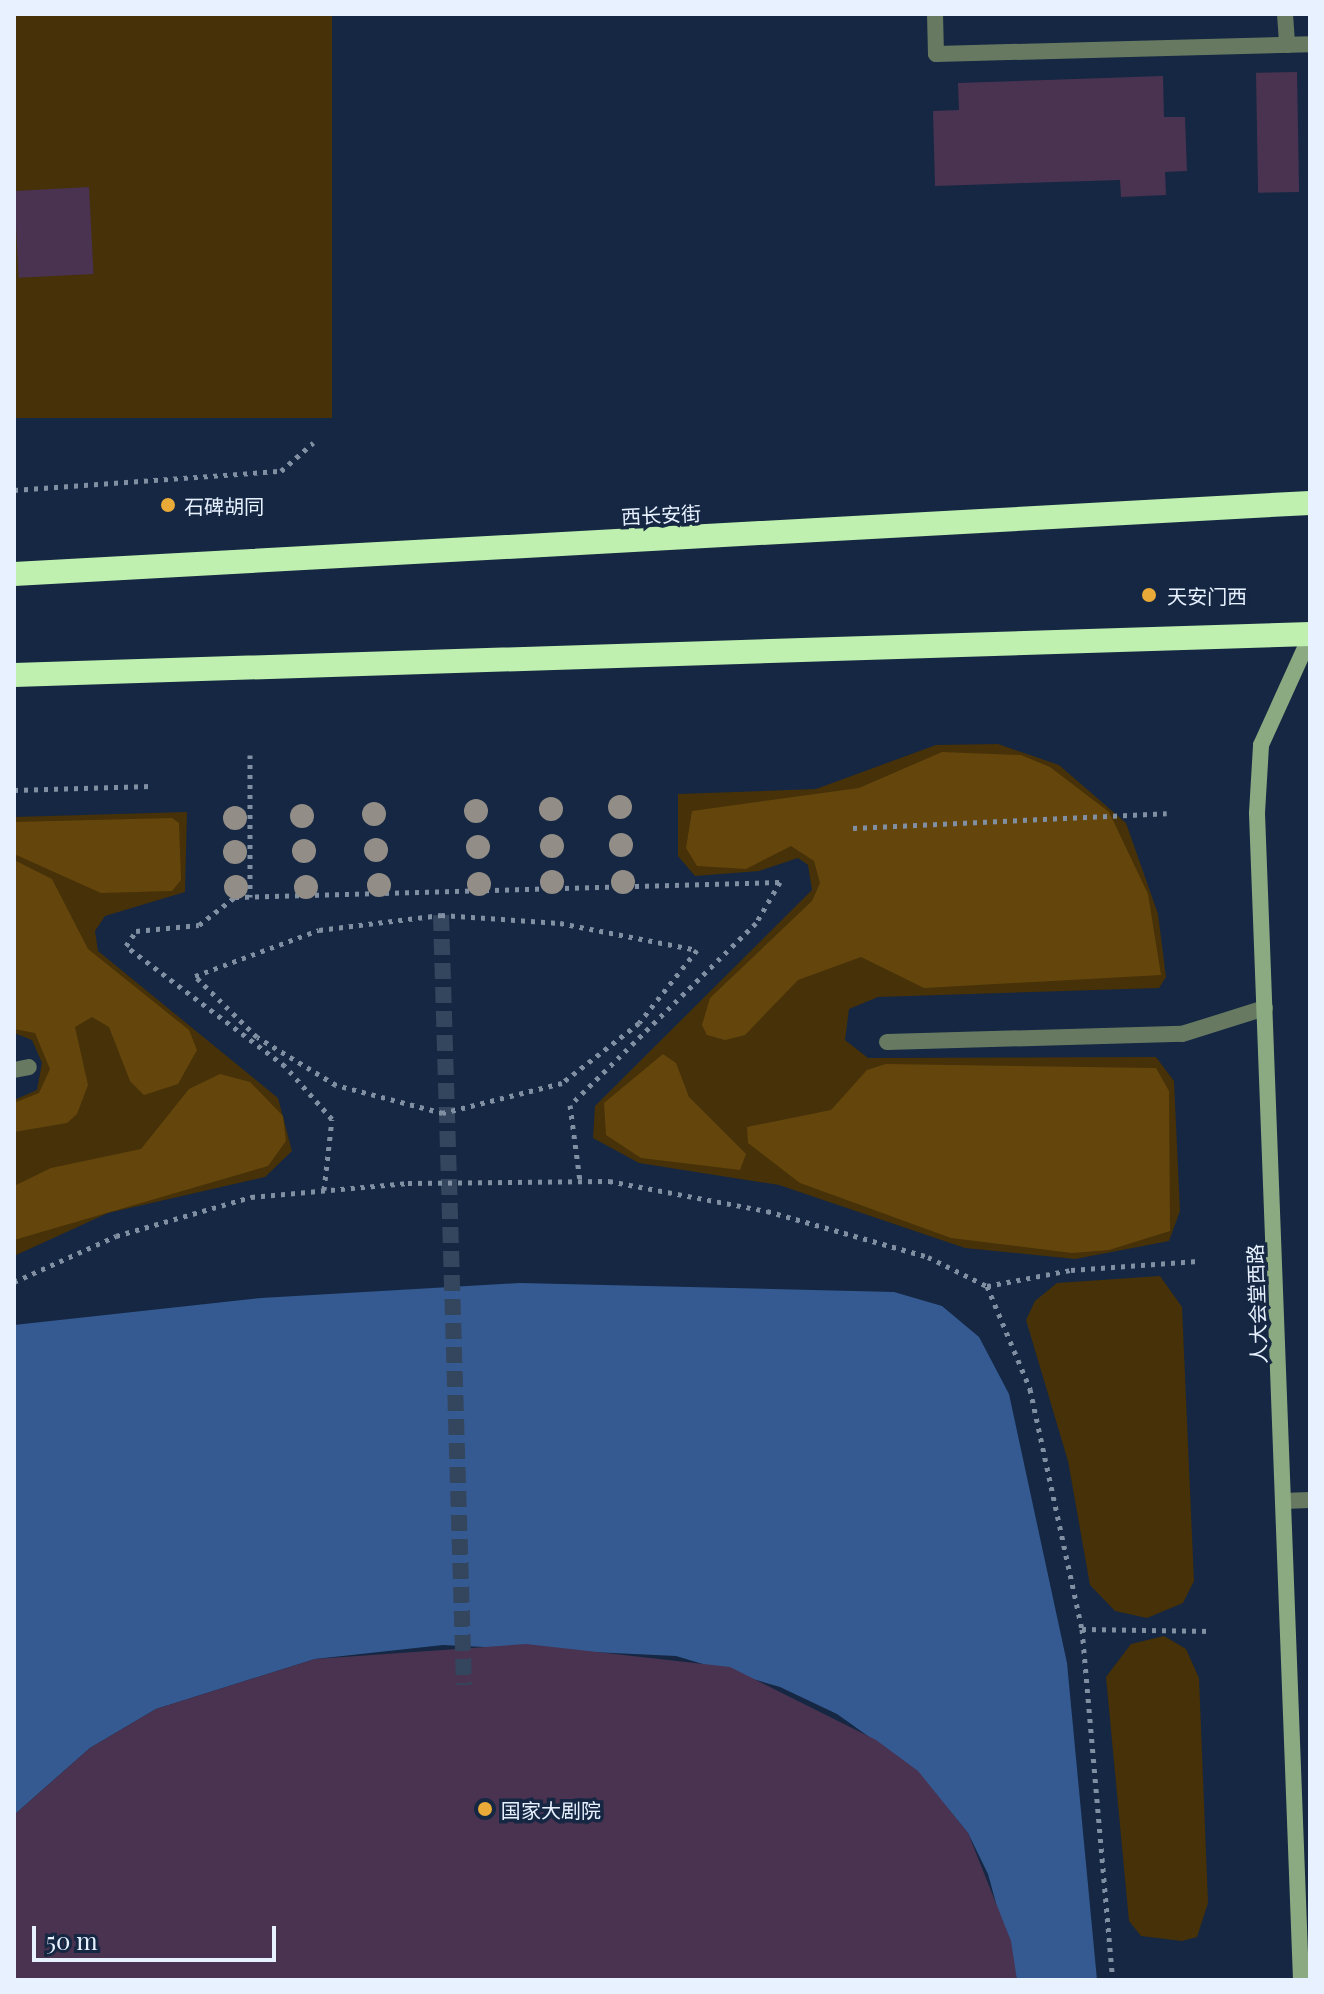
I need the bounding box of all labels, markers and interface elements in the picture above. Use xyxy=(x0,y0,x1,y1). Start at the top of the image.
place label: 石碑胡同 xyxy=(184,493,264,517)
marker: 石碑胡同 xyxy=(159,496,177,514)
street label: 西长安街 xyxy=(620,500,702,528)
place label: 天安门西 xyxy=(1167,583,1247,607)
marker: 天安门西 xyxy=(1138,584,1160,606)
street label: 人大会堂西路 xyxy=(1242,1244,1270,1364)
place label: 国家大剧院 xyxy=(501,1797,601,1821)
marker: 国家大剧院 xyxy=(476,1800,494,1818)
scale bar xyxy=(36,1910,280,1960)
text: 50 m xyxy=(46,1924,98,1956)

